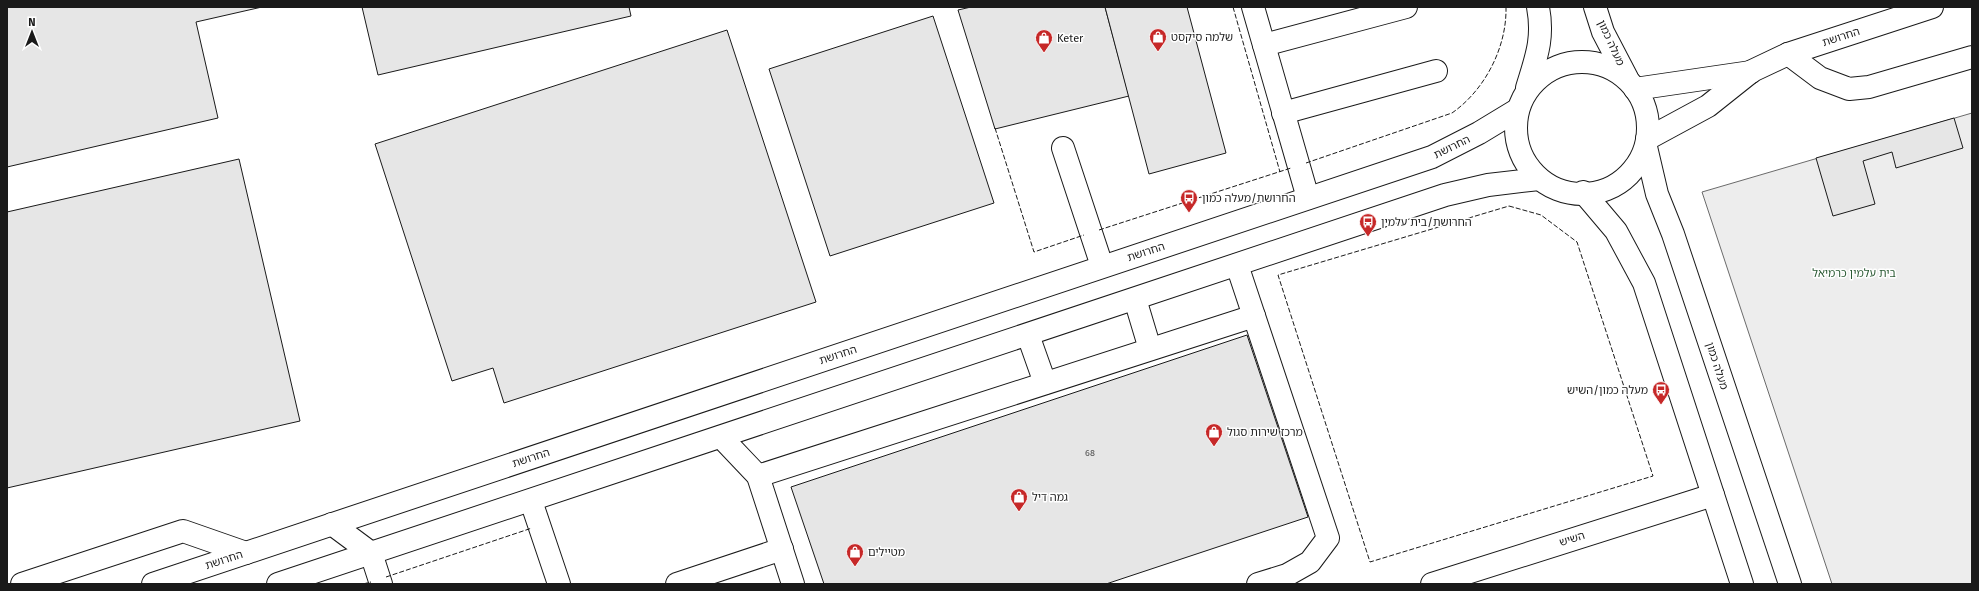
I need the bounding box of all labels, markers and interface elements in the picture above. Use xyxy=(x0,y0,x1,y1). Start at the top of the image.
north arrow xyxy=(12,12,52,52)
text: N xyxy=(28,16,36,29)
street label: מעלה כמון xyxy=(1595,18,1627,68)
street label: החרושת xyxy=(1821,25,1862,49)
shop icon: שלמה סיקסט xyxy=(1148,27,1168,52)
shop icon: Keter xyxy=(1034,28,1054,53)
place label: שלמה סיקסט xyxy=(1171,31,1233,44)
place label: Keter xyxy=(1057,32,1084,45)
street label: החרושת xyxy=(1432,133,1472,161)
bus stop icon: החרושת/מעלה כמון xyxy=(1179,188,1199,213)
place label: החרושת/מעלה כמון xyxy=(1202,192,1296,205)
bus stop icon: החרושת/בית עלמין xyxy=(1358,212,1378,237)
place label: החרושת/בית עלמין xyxy=(1381,216,1472,229)
street label: החרושת xyxy=(1126,240,1167,264)
park label: בית עלמין כרמיאל xyxy=(1812,267,1896,280)
street label: מעלה כמון xyxy=(1703,341,1731,391)
street label: החרושת xyxy=(818,343,859,367)
bus stop icon: מעלה כמון/השיש xyxy=(1651,380,1671,405)
place label: מעלה כמון/השיש xyxy=(1567,384,1648,397)
shop icon: מרכז שירות סגול xyxy=(1204,422,1224,447)
place label: מרכז שירות סגול xyxy=(1227,426,1303,439)
street label: החרושת xyxy=(511,446,552,470)
house number: 68 xyxy=(1085,448,1095,458)
shop icon: גמה דיל xyxy=(1009,487,1029,512)
place label: גמה דיל xyxy=(1032,491,1068,504)
street label: השיש xyxy=(1558,529,1587,549)
shop icon: מטיילים xyxy=(845,542,865,567)
place label: מטיילים xyxy=(868,546,905,559)
street label: החרושת xyxy=(204,548,245,572)

